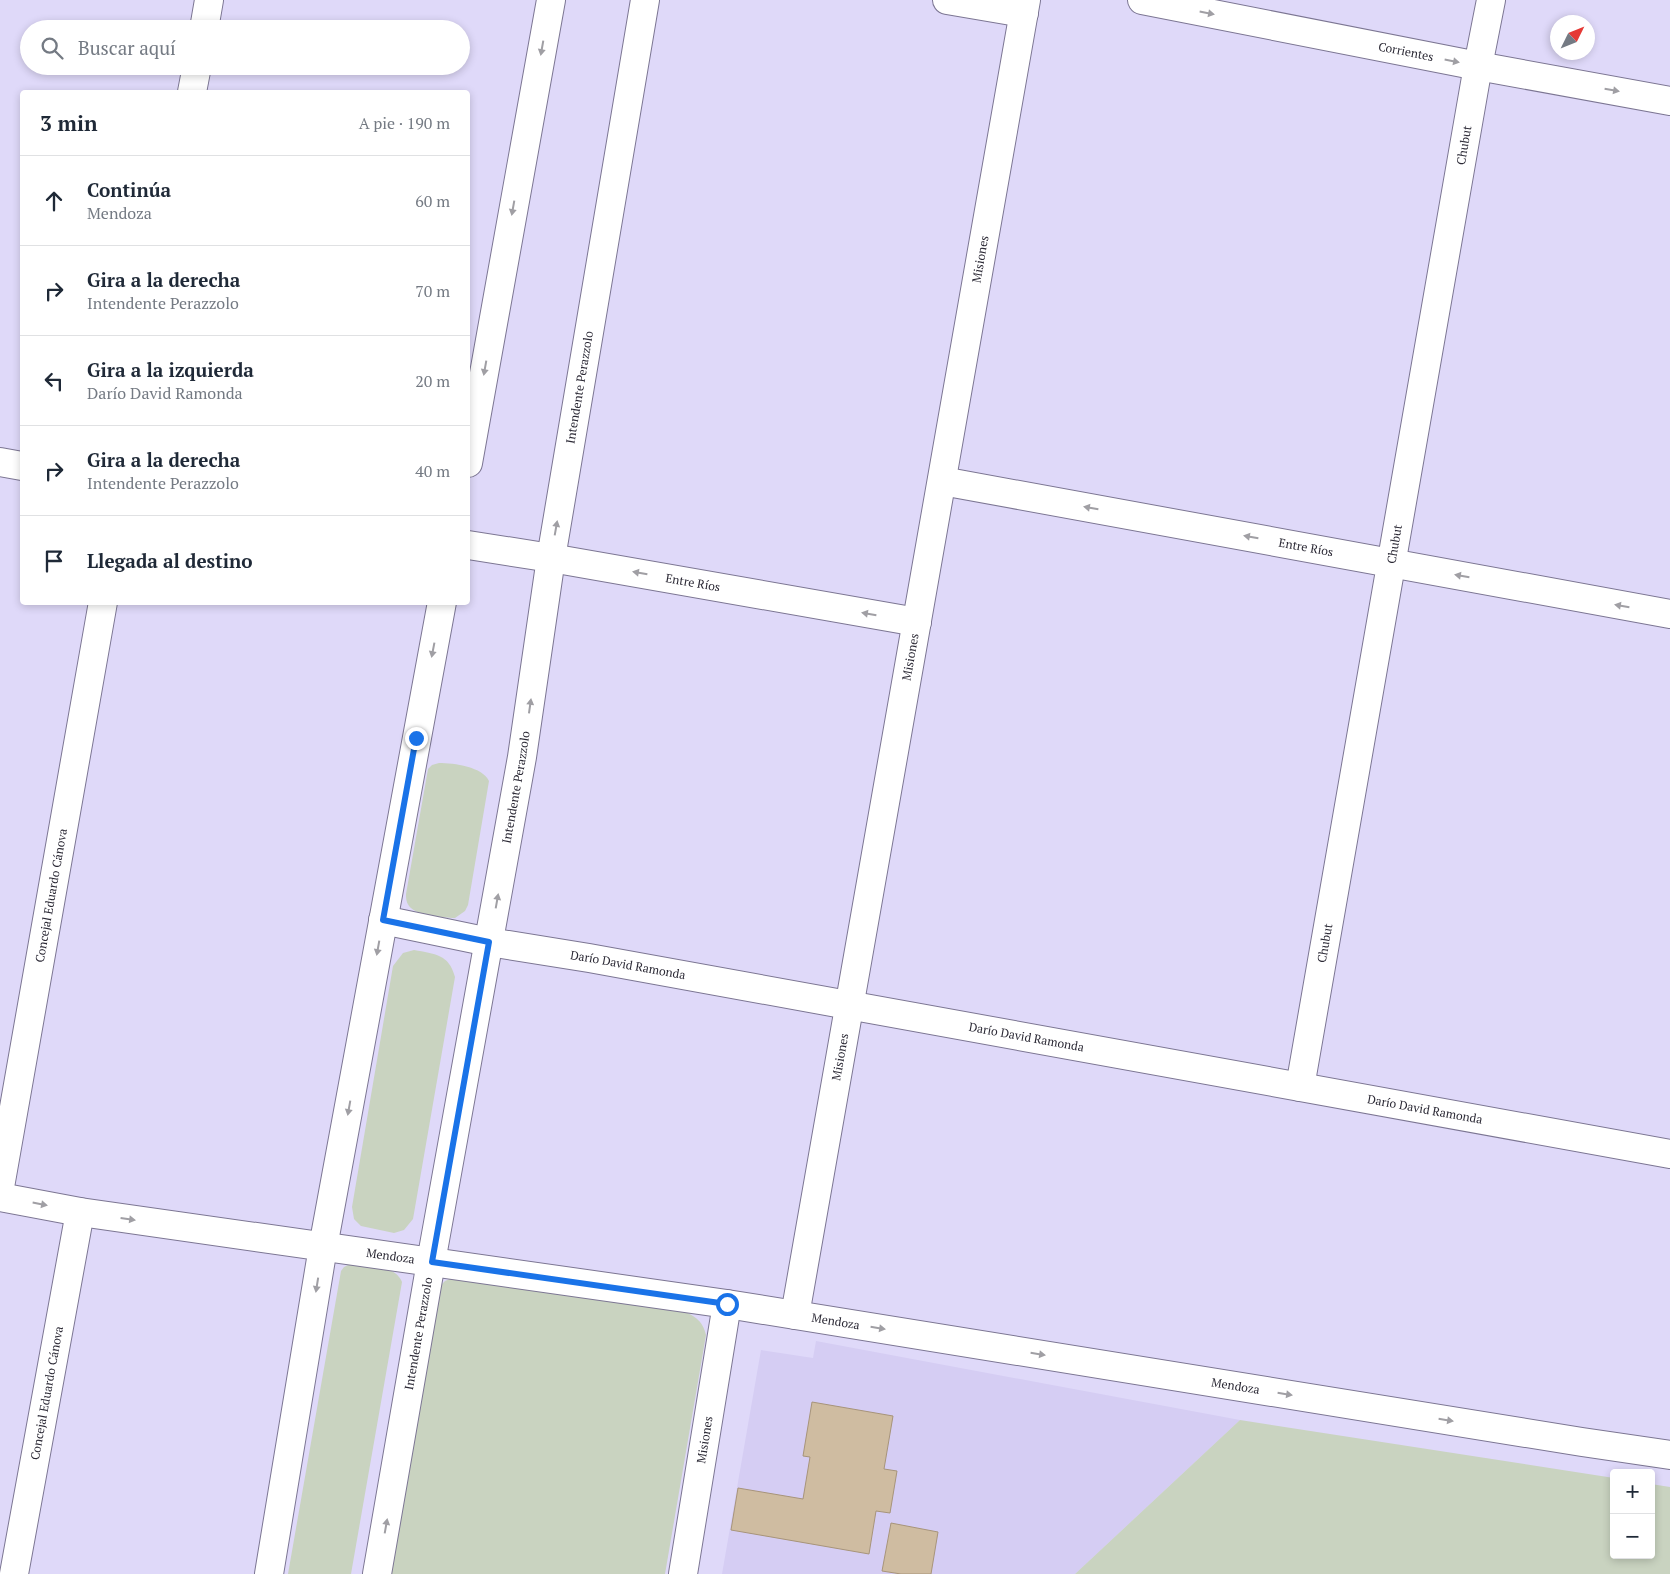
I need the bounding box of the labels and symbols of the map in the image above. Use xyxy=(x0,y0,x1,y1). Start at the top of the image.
one-way arrow xyxy=(1199,9,1215,17)
north arrow xyxy=(1550,15,1595,60)
street label: Corrientes xyxy=(1377,39,1435,64)
one-way arrow xyxy=(538,40,546,56)
one-way arrow xyxy=(1445,57,1460,65)
one-way arrow xyxy=(1605,87,1621,95)
street label: Chubut xyxy=(1453,124,1475,166)
one-way arrow xyxy=(509,200,517,216)
street label: Misiones xyxy=(968,234,992,284)
street label: Intendente Perazzolo xyxy=(562,329,596,445)
one-way arrow xyxy=(480,360,488,376)
one-way arrow xyxy=(1083,504,1099,512)
one-way arrow xyxy=(553,520,561,536)
street label: Chubut xyxy=(1383,523,1405,565)
one-way arrow xyxy=(1242,533,1258,541)
street label: Entre Ríos xyxy=(1278,535,1335,559)
one-way arrow xyxy=(631,569,647,577)
street label: Entre Ríos xyxy=(664,570,721,594)
one-way arrow xyxy=(1454,572,1470,580)
one-way arrow xyxy=(1614,601,1630,609)
one-way arrow xyxy=(860,609,876,617)
street label: Misiones xyxy=(899,632,922,682)
one-way arrow xyxy=(429,643,437,658)
one-way arrow xyxy=(526,698,534,714)
route end xyxy=(405,727,428,750)
street label: Intendente Perazzolo xyxy=(499,730,533,845)
street label: Concejal Eduardo Cánova xyxy=(32,827,70,964)
one-way arrow xyxy=(493,892,501,908)
street label: Chubut xyxy=(1314,922,1335,964)
one-way arrow xyxy=(374,940,382,956)
street label: Darío David Ramonda xyxy=(569,947,687,982)
street label: Darío David Ramonda xyxy=(968,1019,1085,1055)
street label: Misiones xyxy=(828,1032,851,1082)
street label: Darío David Ramonda xyxy=(1366,1091,1484,1127)
one-way arrow xyxy=(344,1100,352,1116)
one-way arrow xyxy=(32,1201,48,1209)
one-way arrow xyxy=(121,1215,137,1223)
street label: Mendoza xyxy=(365,1245,416,1267)
street label: Intendente Perazzolo xyxy=(401,1276,435,1391)
one-way arrow xyxy=(312,1277,320,1293)
route start xyxy=(716,1293,739,1316)
street label: Mendoza xyxy=(811,1310,861,1332)
one-way arrow xyxy=(870,1324,886,1332)
street label: Concejal Eduardo Cánova xyxy=(27,1325,66,1461)
one-way arrow xyxy=(1031,1351,1047,1359)
street label: Mendoza xyxy=(1210,1374,1261,1397)
one-way arrow xyxy=(1278,1391,1294,1399)
street label: Misiones xyxy=(693,1415,716,1465)
one-way arrow xyxy=(1438,1417,1454,1425)
one-way arrow xyxy=(382,1518,390,1534)

